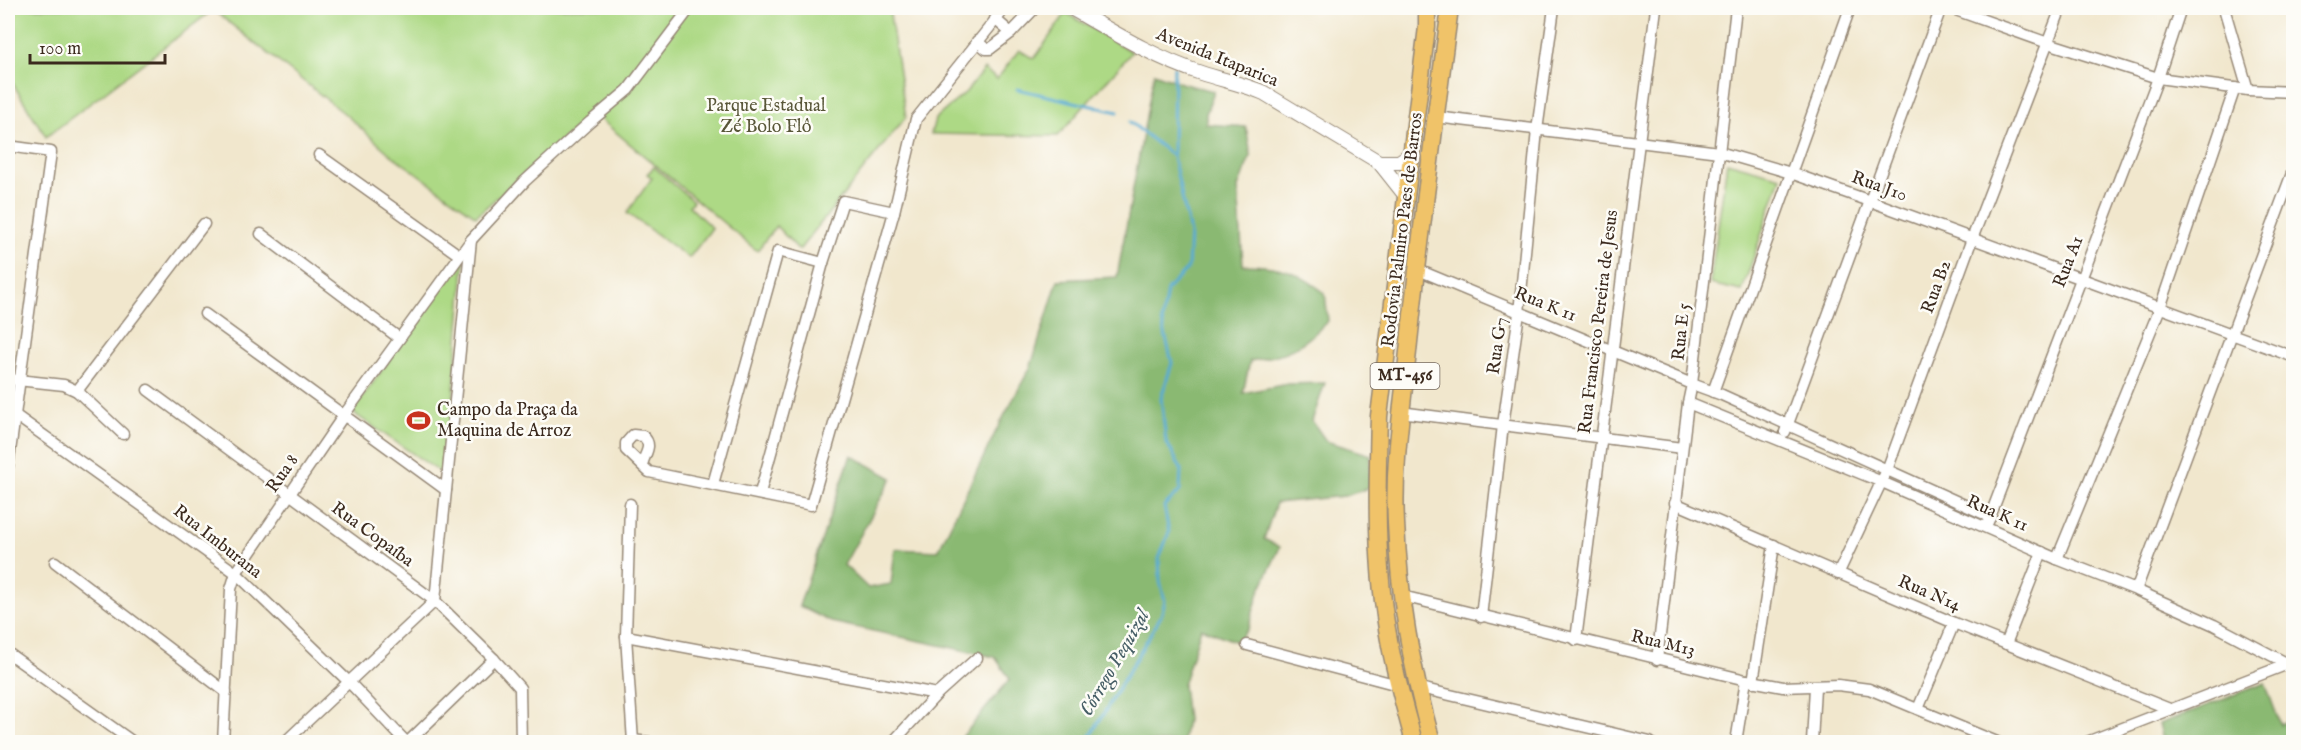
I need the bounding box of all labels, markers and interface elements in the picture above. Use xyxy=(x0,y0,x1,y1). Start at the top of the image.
street label: Avenida Itaparica xyxy=(1152,23,1282,93)
scale bar xyxy=(30,27,165,65)
text: 100 m xyxy=(39,38,81,61)
park label: Parque Estadual Zé Bolo Flô xyxy=(706,95,826,139)
street label: Rodovia Palmiro Paes de Barros xyxy=(1377,111,1429,349)
street label: Rua J10 xyxy=(1848,166,1910,208)
street label: Rua Francisco Pereira de Jesus xyxy=(1574,209,1624,435)
street label: Rua A1 xyxy=(2049,233,2089,291)
street label: Rua B2 xyxy=(1917,257,1957,317)
street label: Rua K 11 xyxy=(1511,282,1579,328)
street label: Rua E 5 xyxy=(1668,302,1696,362)
street label: Rua G7 xyxy=(1483,316,1513,376)
road number: MT-456 xyxy=(1370,363,1440,389)
place label: Campo da Praça da Maquina de Arroz xyxy=(437,399,578,443)
sports icon: Campo da Praça da Maquina de Arroz xyxy=(406,407,432,433)
street label: Rua 8 xyxy=(262,450,304,498)
street label: Rua K 11 xyxy=(1963,490,2031,538)
street label: Rua Copaíba xyxy=(326,497,418,573)
street label: Rua Imburana xyxy=(168,500,266,584)
street label: Rua N14 xyxy=(1894,571,1964,617)
water label: Córrego Pequizal xyxy=(1074,603,1158,721)
street label: Rua M13 xyxy=(1629,625,1697,663)

